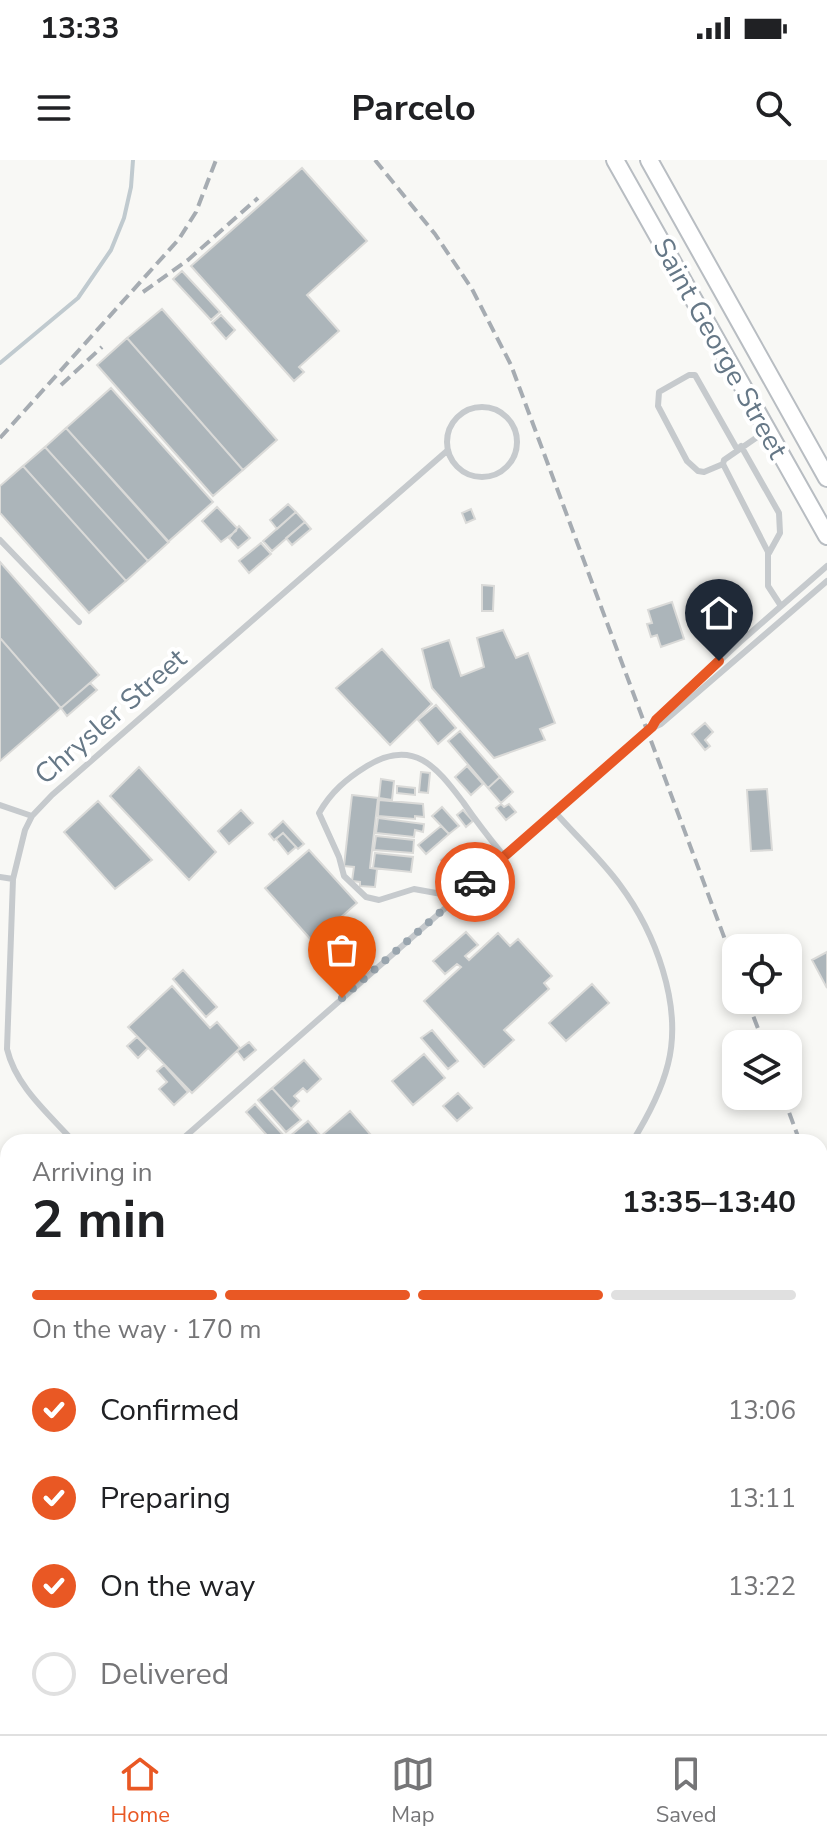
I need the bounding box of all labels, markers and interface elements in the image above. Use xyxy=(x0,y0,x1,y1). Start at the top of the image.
text: 13:33 xyxy=(40,8,119,49)
text: Parcelo xyxy=(351,84,476,133)
icon: menu xyxy=(32,86,76,130)
icon: search xyxy=(751,86,795,130)
street label: Saint George Street xyxy=(644,231,797,466)
pin xyxy=(685,579,753,661)
icon: home xyxy=(697,591,741,635)
street label: Chrysler Street xyxy=(27,640,195,793)
courier xyxy=(435,842,515,922)
icon: car xyxy=(453,860,497,904)
pin xyxy=(308,916,376,998)
icon: bag xyxy=(320,928,364,972)
map controls xyxy=(722,934,802,1110)
button: locate xyxy=(722,934,802,1014)
button: layers xyxy=(722,1030,802,1110)
text: Arriving in xyxy=(32,1155,153,1190)
text: 13:35–13:40 xyxy=(622,1182,796,1223)
text: 2 min xyxy=(32,1184,167,1255)
text: On the way · 170 m xyxy=(32,1312,261,1347)
icon: check xyxy=(32,1388,76,1432)
text: Confirmed xyxy=(100,1390,240,1431)
text: 13:06 xyxy=(728,1393,796,1428)
icon: check xyxy=(32,1476,76,1520)
text: Preparing xyxy=(100,1478,231,1519)
text: 13:11 xyxy=(728,1481,796,1516)
icon: check xyxy=(32,1564,76,1608)
text: On the way xyxy=(100,1566,255,1607)
text: 13:22 xyxy=(728,1569,796,1604)
text: Delivered xyxy=(100,1654,229,1695)
tab: Home xyxy=(110,1752,170,1830)
tab: Map xyxy=(391,1752,435,1830)
tab: Saved xyxy=(656,1752,717,1830)

